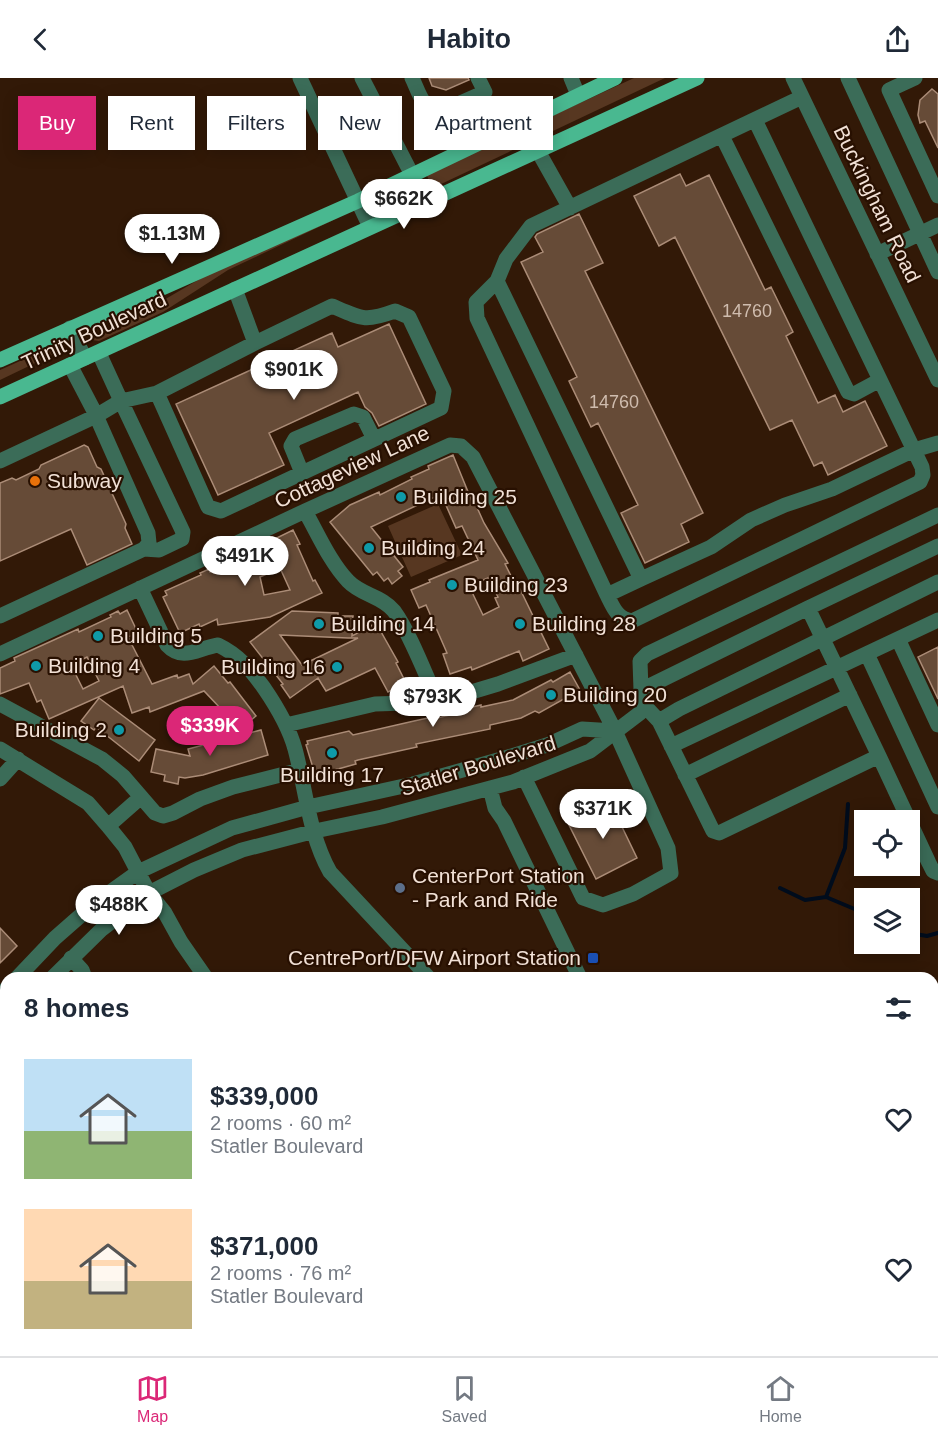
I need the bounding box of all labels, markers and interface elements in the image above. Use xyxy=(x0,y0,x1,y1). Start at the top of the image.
icon: back xyxy=(24,23,57,56)
icon: share xyxy=(881,23,914,56)
text: Habito xyxy=(427,24,511,54)
chip: Buy xyxy=(18,96,96,150)
chip: Rent xyxy=(108,96,195,150)
chip: Filters xyxy=(207,96,306,150)
chip: New xyxy=(318,96,402,150)
chip: Apartment xyxy=(414,96,553,150)
street label: Buckingham Road xyxy=(829,122,925,286)
pin: $662K xyxy=(362,179,446,230)
text: $662K xyxy=(375,187,433,209)
pin: $1.13M xyxy=(123,214,221,265)
text: $1.13M xyxy=(139,222,205,244)
street label: Trinity Boulevard xyxy=(18,287,170,374)
house number: 14760 xyxy=(722,301,772,321)
pin: $901K xyxy=(252,350,336,401)
text: $901K xyxy=(265,358,323,380)
house number: 14760 xyxy=(589,392,639,412)
street label: Cottageview Lane xyxy=(271,421,433,512)
place label: Subway xyxy=(47,469,122,492)
marker: Subway xyxy=(28,474,42,488)
place label: Building 25 xyxy=(413,485,517,508)
marker: Building 25 xyxy=(394,490,408,504)
pin: $491K xyxy=(203,536,287,587)
place label: Building 24 xyxy=(381,536,485,559)
marker: Building 24 xyxy=(362,541,376,555)
text: $491K xyxy=(216,544,274,566)
place label: Building 23 xyxy=(464,573,568,596)
marker: Building 23 xyxy=(445,578,459,592)
place label: Building 14 xyxy=(331,612,435,635)
place label: Building 28 xyxy=(532,612,636,635)
marker: Building 14 xyxy=(312,617,326,631)
marker: Building 28 xyxy=(513,617,527,631)
place label: Building 5 xyxy=(110,624,202,647)
marker: Building 5 xyxy=(91,629,105,643)
place label: Building 4 xyxy=(48,654,141,677)
place label: Building 16 xyxy=(221,655,325,678)
marker: Building 4 xyxy=(29,659,43,673)
marker: Building 16 xyxy=(330,660,344,674)
pin: $793K xyxy=(391,677,475,728)
place label: Building 20 xyxy=(563,683,667,706)
text: $793K xyxy=(404,685,462,707)
marker: Building 20 xyxy=(544,688,558,702)
pin: $339K xyxy=(168,706,252,757)
text: $339K xyxy=(181,714,239,736)
place label: Building 2 xyxy=(15,718,107,741)
marker: Building 2 xyxy=(112,723,126,737)
street label: Statler Boulevard xyxy=(397,731,558,800)
marker: Building 17 xyxy=(325,746,339,760)
place label: Building 17 xyxy=(280,763,384,786)
pin: $371K xyxy=(561,789,645,840)
text: $371K xyxy=(574,797,632,819)
map controls xyxy=(854,810,920,954)
button: locate xyxy=(854,810,920,876)
place label: CenterPort Station - Park and Ride xyxy=(412,864,585,911)
marker: CenterPort Station - Park and Ride xyxy=(393,881,407,895)
pin: $488K xyxy=(77,885,161,936)
button: layers xyxy=(854,888,920,954)
text: $488K xyxy=(90,893,148,915)
place label: CentrePort/DFW Airport Station xyxy=(288,946,581,969)
marker: CentrePort/DFW Airport Station xyxy=(586,951,600,965)
icon: filters xyxy=(882,992,915,1025)
text: 8 homes xyxy=(24,993,130,1023)
text: $339,000 xyxy=(210,1081,318,1111)
icon: home xyxy=(72,1083,144,1155)
icon: heart xyxy=(882,1103,915,1136)
text: 2 rooms · 60 m² xyxy=(210,1112,351,1134)
text: Statler Boulevard xyxy=(210,1135,363,1157)
text: $371,000 xyxy=(210,1231,318,1261)
icon: home xyxy=(72,1233,144,1305)
icon: heart xyxy=(882,1253,915,1286)
text: 2 rooms · 76 m² xyxy=(210,1262,351,1284)
text: Statler Boulevard xyxy=(210,1285,363,1307)
tab: Map xyxy=(136,1372,169,1426)
tab: Saved xyxy=(441,1372,487,1426)
tab: Home xyxy=(759,1372,802,1426)

